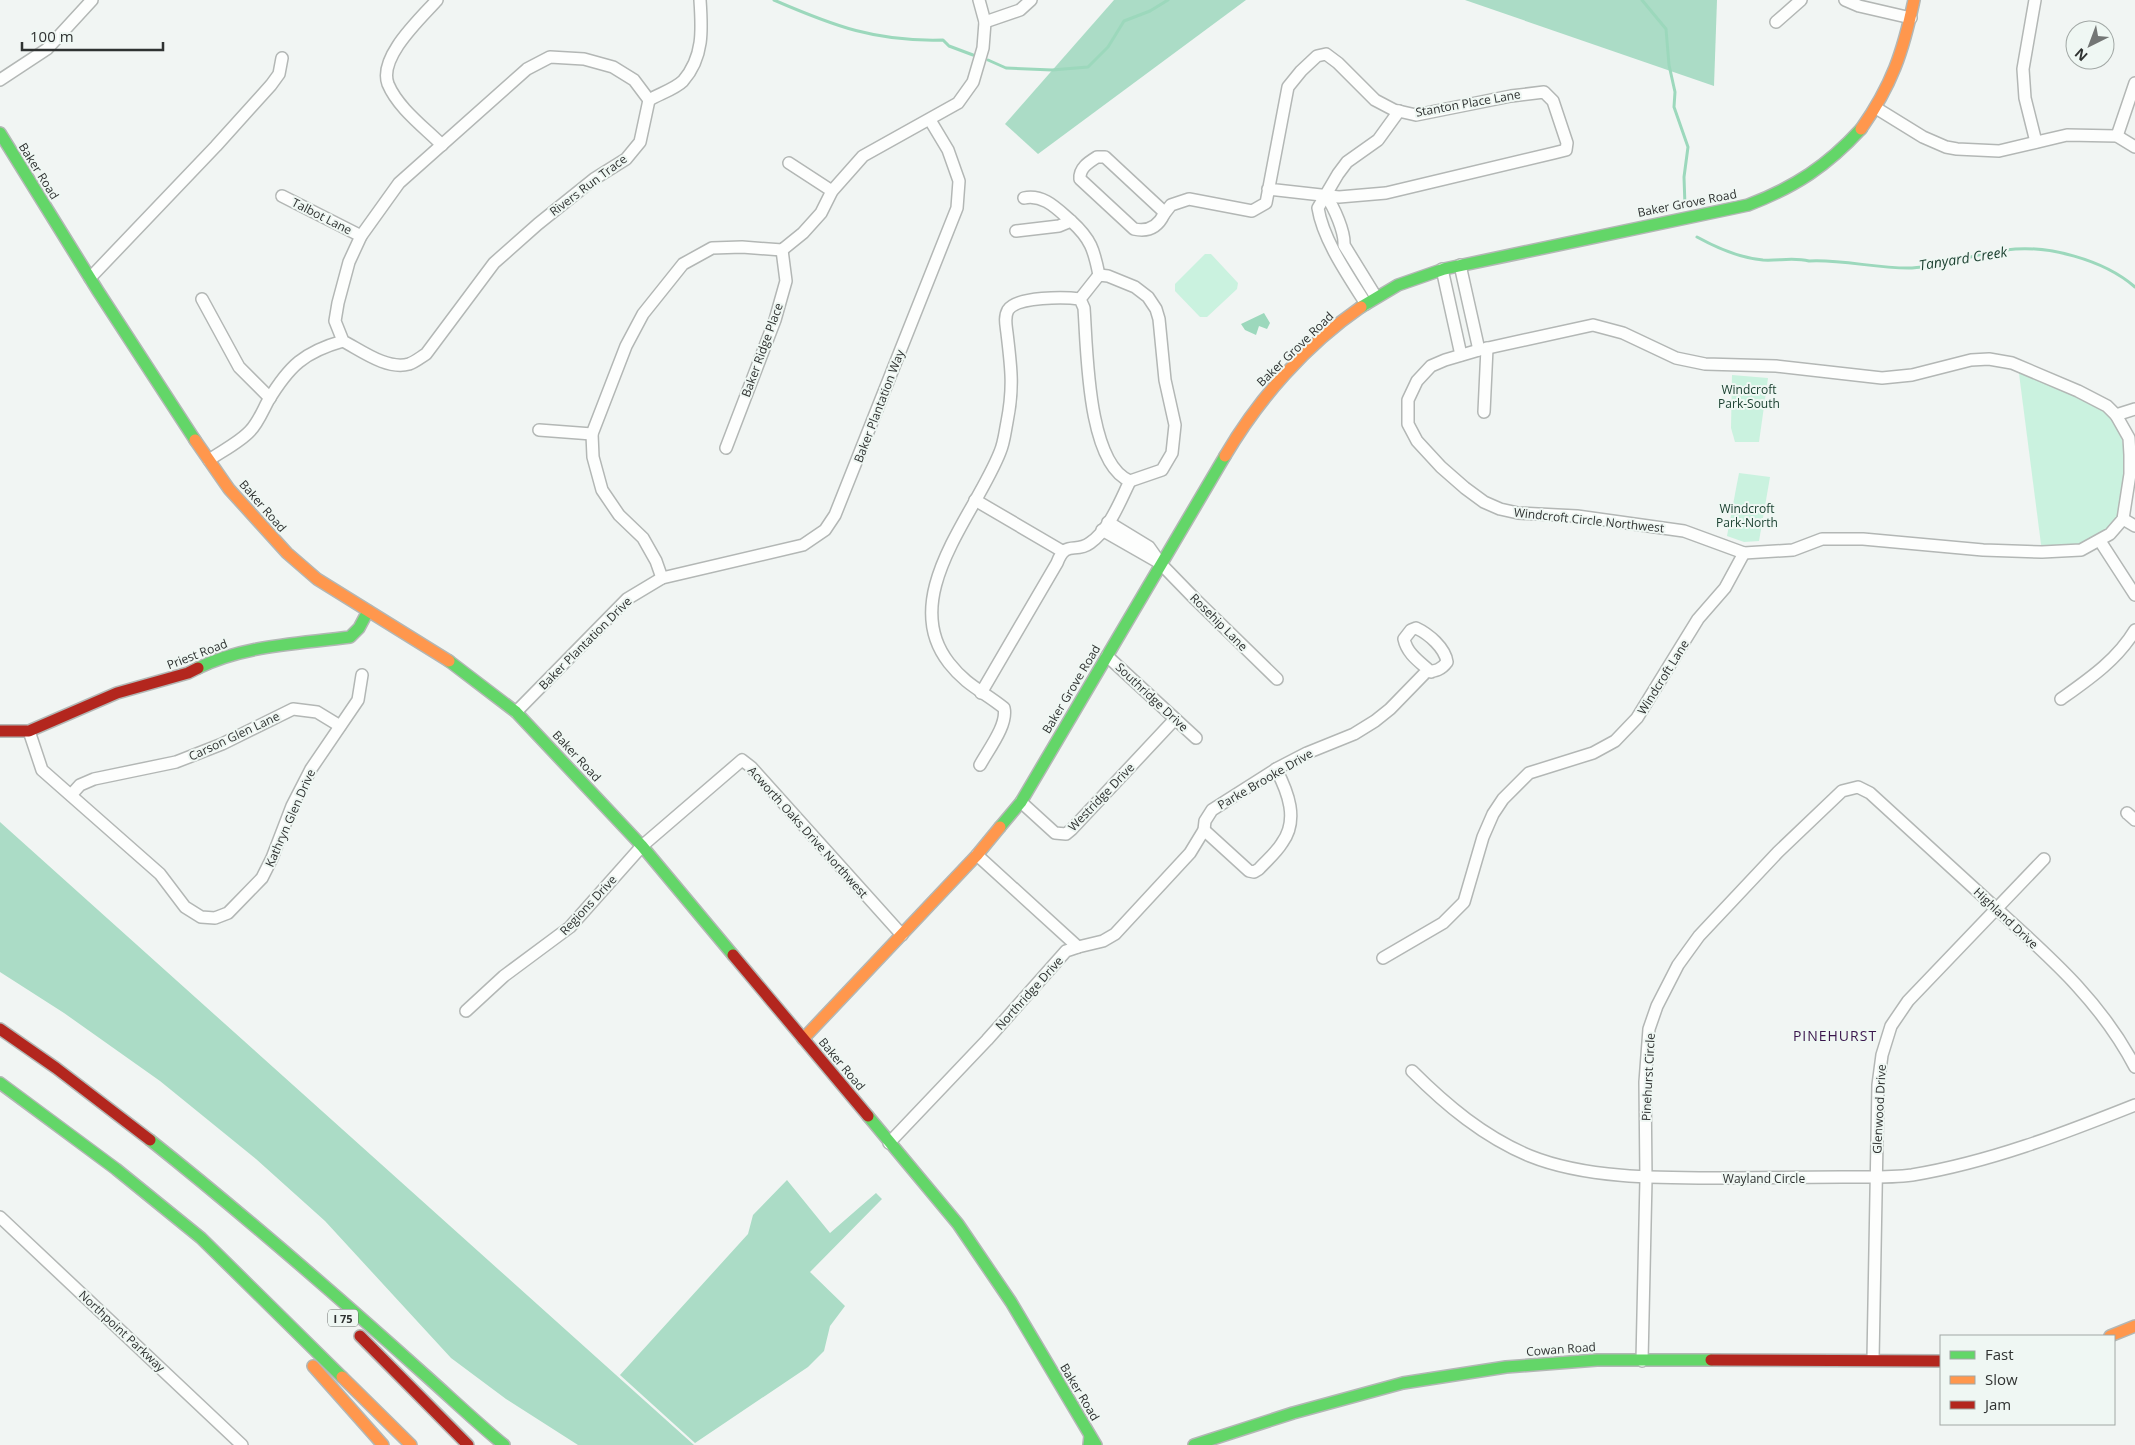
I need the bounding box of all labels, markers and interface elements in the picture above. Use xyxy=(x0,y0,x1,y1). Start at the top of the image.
scale bar xyxy=(22,20,164,52)
north arrow xyxy=(2065,20,2115,70)
text: 100 m xyxy=(30,26,74,46)
text: N xyxy=(2070,44,2092,66)
street label: Stanton Place Lane xyxy=(1414,85,1522,121)
street label: Baker Road xyxy=(15,139,63,203)
street label: Rivers Run Trace xyxy=(546,150,630,220)
street label: Baker Grove Road xyxy=(1636,185,1738,221)
street label: Talbot Lane xyxy=(289,194,355,239)
water label: Tanyard Creek xyxy=(1917,241,2010,274)
street label: Baker Ridge Place xyxy=(737,300,787,399)
street label: Baker Grove Road xyxy=(1253,308,1337,390)
street label: Baker Plantation Way xyxy=(850,346,909,465)
park label: Windcroft Park-South xyxy=(1718,381,1780,412)
street label: Baker Road xyxy=(236,476,290,536)
park label: Windcroft Park-North xyxy=(1716,500,1778,531)
street label: Windcroft Circle Northwest xyxy=(1513,504,1665,536)
street label: Rosehip Lane xyxy=(1186,589,1252,655)
street label: Baker Plantation Drive xyxy=(535,593,635,693)
street label: Priest Road xyxy=(164,635,230,673)
street label: Windcroft Lane xyxy=(1633,636,1693,718)
street label: Baker Grove Road xyxy=(1038,641,1104,737)
street label: Southridge Drive xyxy=(1112,659,1192,735)
street label: Carson Glen Lane xyxy=(186,707,282,765)
street label: Baker Road xyxy=(549,727,605,785)
street label: Parke Brooke Drive xyxy=(1214,745,1316,813)
street label: Westridge Drive xyxy=(1064,759,1138,835)
street label: Acworth Oaks Drive Northwest xyxy=(744,762,872,902)
street label: Kathryn Glen Drive xyxy=(261,766,319,870)
street label: Regions Drive xyxy=(556,871,620,939)
street label: Highland Drive xyxy=(1970,884,2042,953)
street label: Northridge Drive xyxy=(991,952,1067,1034)
district label: PINEHURST xyxy=(1793,1026,1877,1045)
street label: Pinehurst Circle xyxy=(1637,1032,1659,1121)
street label: Baker Road xyxy=(815,1034,869,1094)
street label: Glenwood Drive xyxy=(1868,1064,1890,1154)
street label: Wayland Circle xyxy=(1723,1170,1805,1187)
street label: Northpoint Parkway xyxy=(75,1287,170,1376)
road number: I 75 xyxy=(328,1310,358,1326)
legend xyxy=(1940,1335,2115,1425)
street label: Cowan Road xyxy=(1526,1338,1596,1360)
text: Fast xyxy=(1985,1344,2014,1364)
street label: Baker Road xyxy=(1056,1360,1104,1424)
text: Slow xyxy=(1985,1369,2018,1389)
text: Jam xyxy=(1983,1394,2011,1414)

